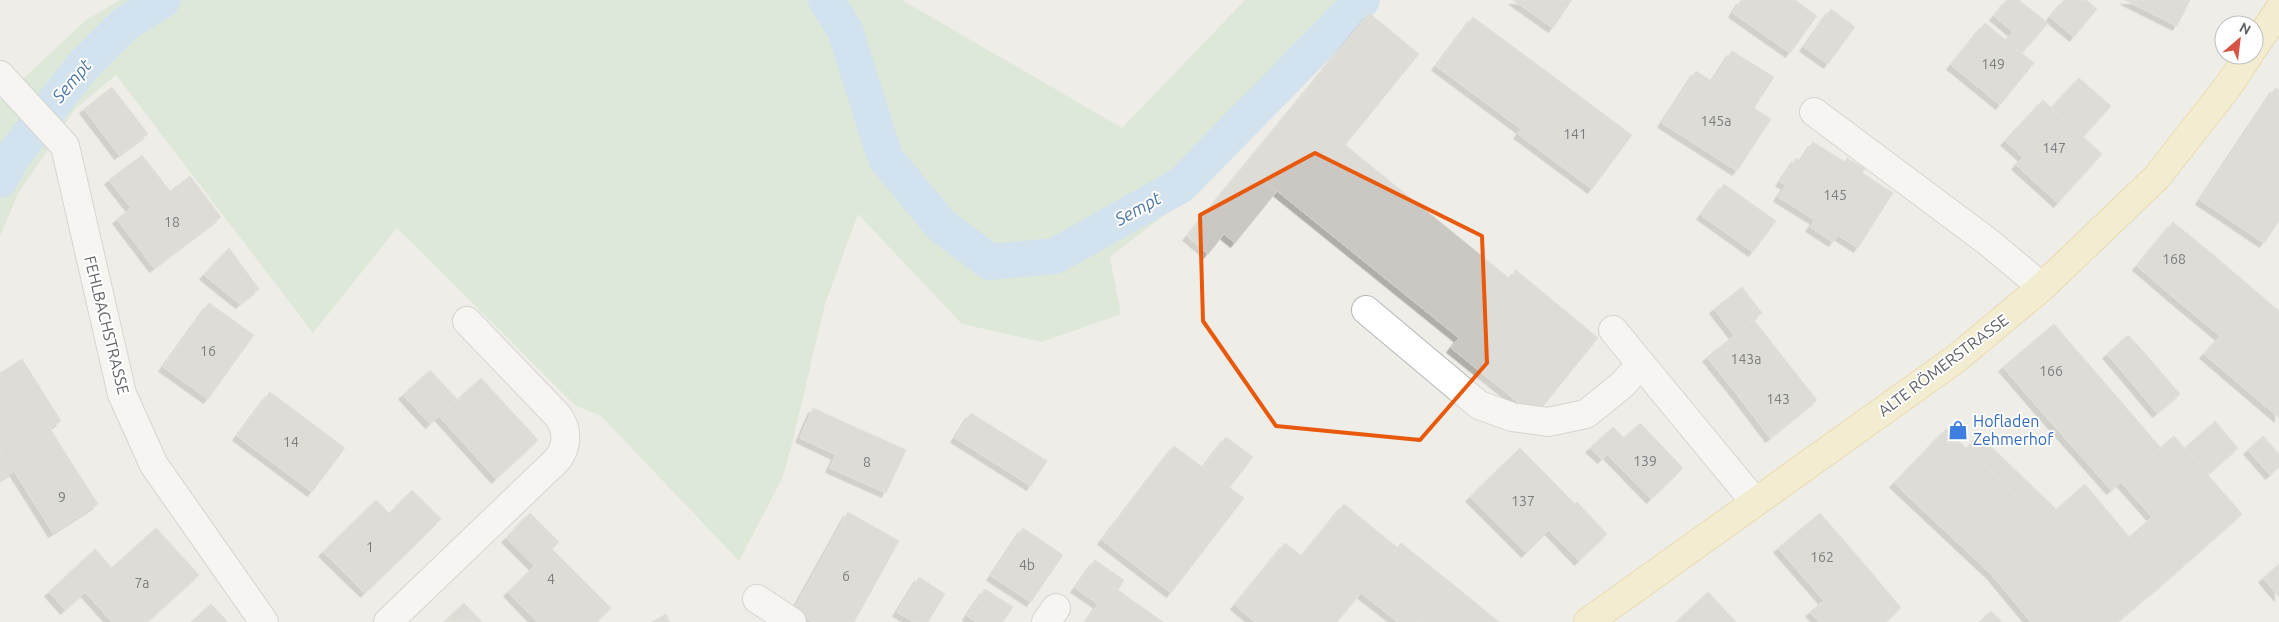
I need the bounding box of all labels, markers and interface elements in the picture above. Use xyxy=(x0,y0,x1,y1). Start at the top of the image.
north arrow xyxy=(2214,15,2264,65)
text: N xyxy=(2237,19,2253,38)
water label: Sempt xyxy=(47,54,96,107)
house number: 149 xyxy=(1981,56,2005,72)
house number: 145a xyxy=(1701,113,1731,129)
house number: 141 xyxy=(1563,126,1587,142)
house number: 147 xyxy=(2042,140,2066,156)
water label: Sempt xyxy=(1110,187,1165,229)
house number: 145 xyxy=(1823,187,1847,203)
house number: 18 xyxy=(164,214,180,230)
house number: 168 xyxy=(2162,251,2186,267)
street label: FEHLBACHSTRASSE xyxy=(81,254,133,396)
street label: ALTE RÖMERSTRASSE xyxy=(1875,310,2011,420)
house number: 16 xyxy=(200,343,216,359)
house number: 143a xyxy=(1731,351,1761,367)
house number: 166 xyxy=(2039,363,2063,379)
house number: 143 xyxy=(1766,391,1790,407)
place label: Hofladen Zehmerhof xyxy=(1973,412,2054,448)
shop icon: Hofladen Zehmerhof xyxy=(1947,419,1969,441)
house number: 14 xyxy=(283,434,299,450)
house number: 139 xyxy=(1633,453,1657,469)
house number: 8 xyxy=(863,454,871,470)
house number: 9 xyxy=(58,489,66,505)
house number: 137 xyxy=(1511,493,1535,509)
house number: 1 xyxy=(366,539,374,555)
house number: 162 xyxy=(1810,549,1834,565)
house number: 4b xyxy=(1019,557,1035,573)
house number: 6 xyxy=(842,568,850,584)
house number: 4 xyxy=(547,571,555,587)
house number: 7a xyxy=(134,575,150,591)

